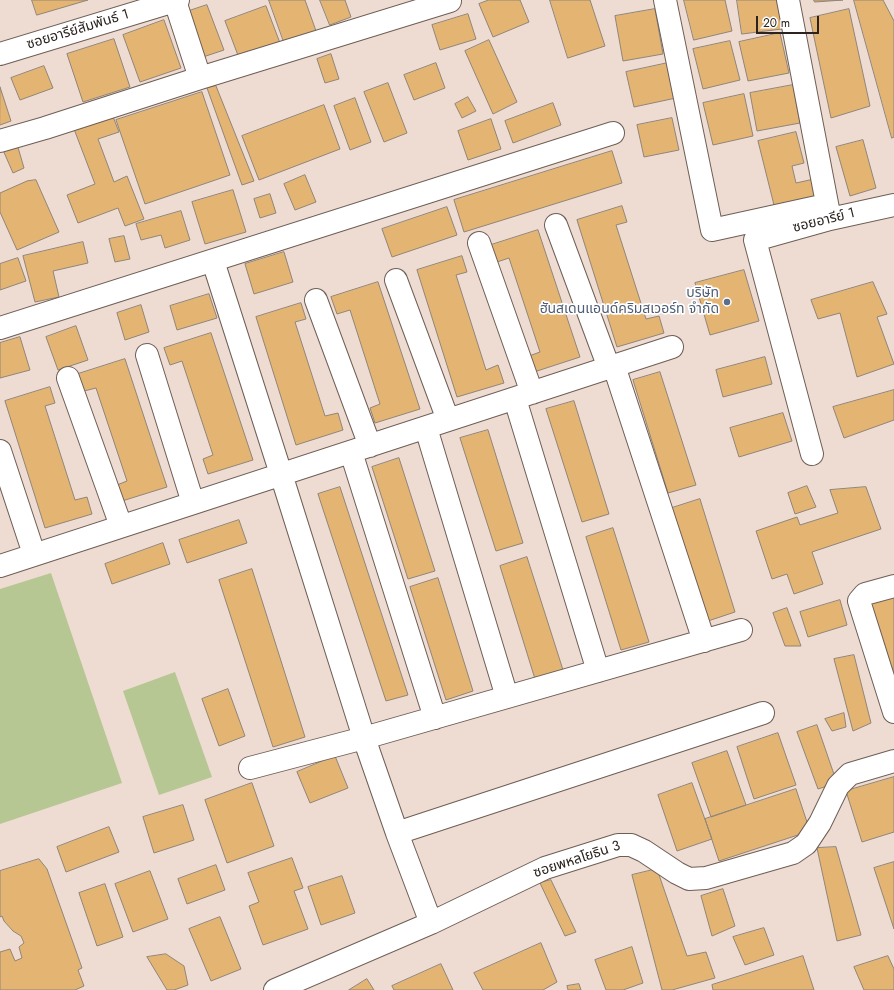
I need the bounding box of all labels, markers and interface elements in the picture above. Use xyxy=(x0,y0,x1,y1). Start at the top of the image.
street label: ซอยอารีย์สัมพันธ์ 1 xyxy=(25,6,131,54)
scale bar xyxy=(758,8,821,34)
text: 20 m xyxy=(763,14,790,32)
street label: ซอยอารีย์ 1 xyxy=(791,205,857,237)
place label: บริษัท ฮันสเดนแอนด์คริมสเวอร์ท จำกัด xyxy=(540,286,719,318)
marker: บริษัท ฮันสเดนแอนด์คริมสเวอร์ท จำกัด xyxy=(722,297,732,307)
street label: ซอยพหลโยธิน 3 xyxy=(531,838,623,882)

